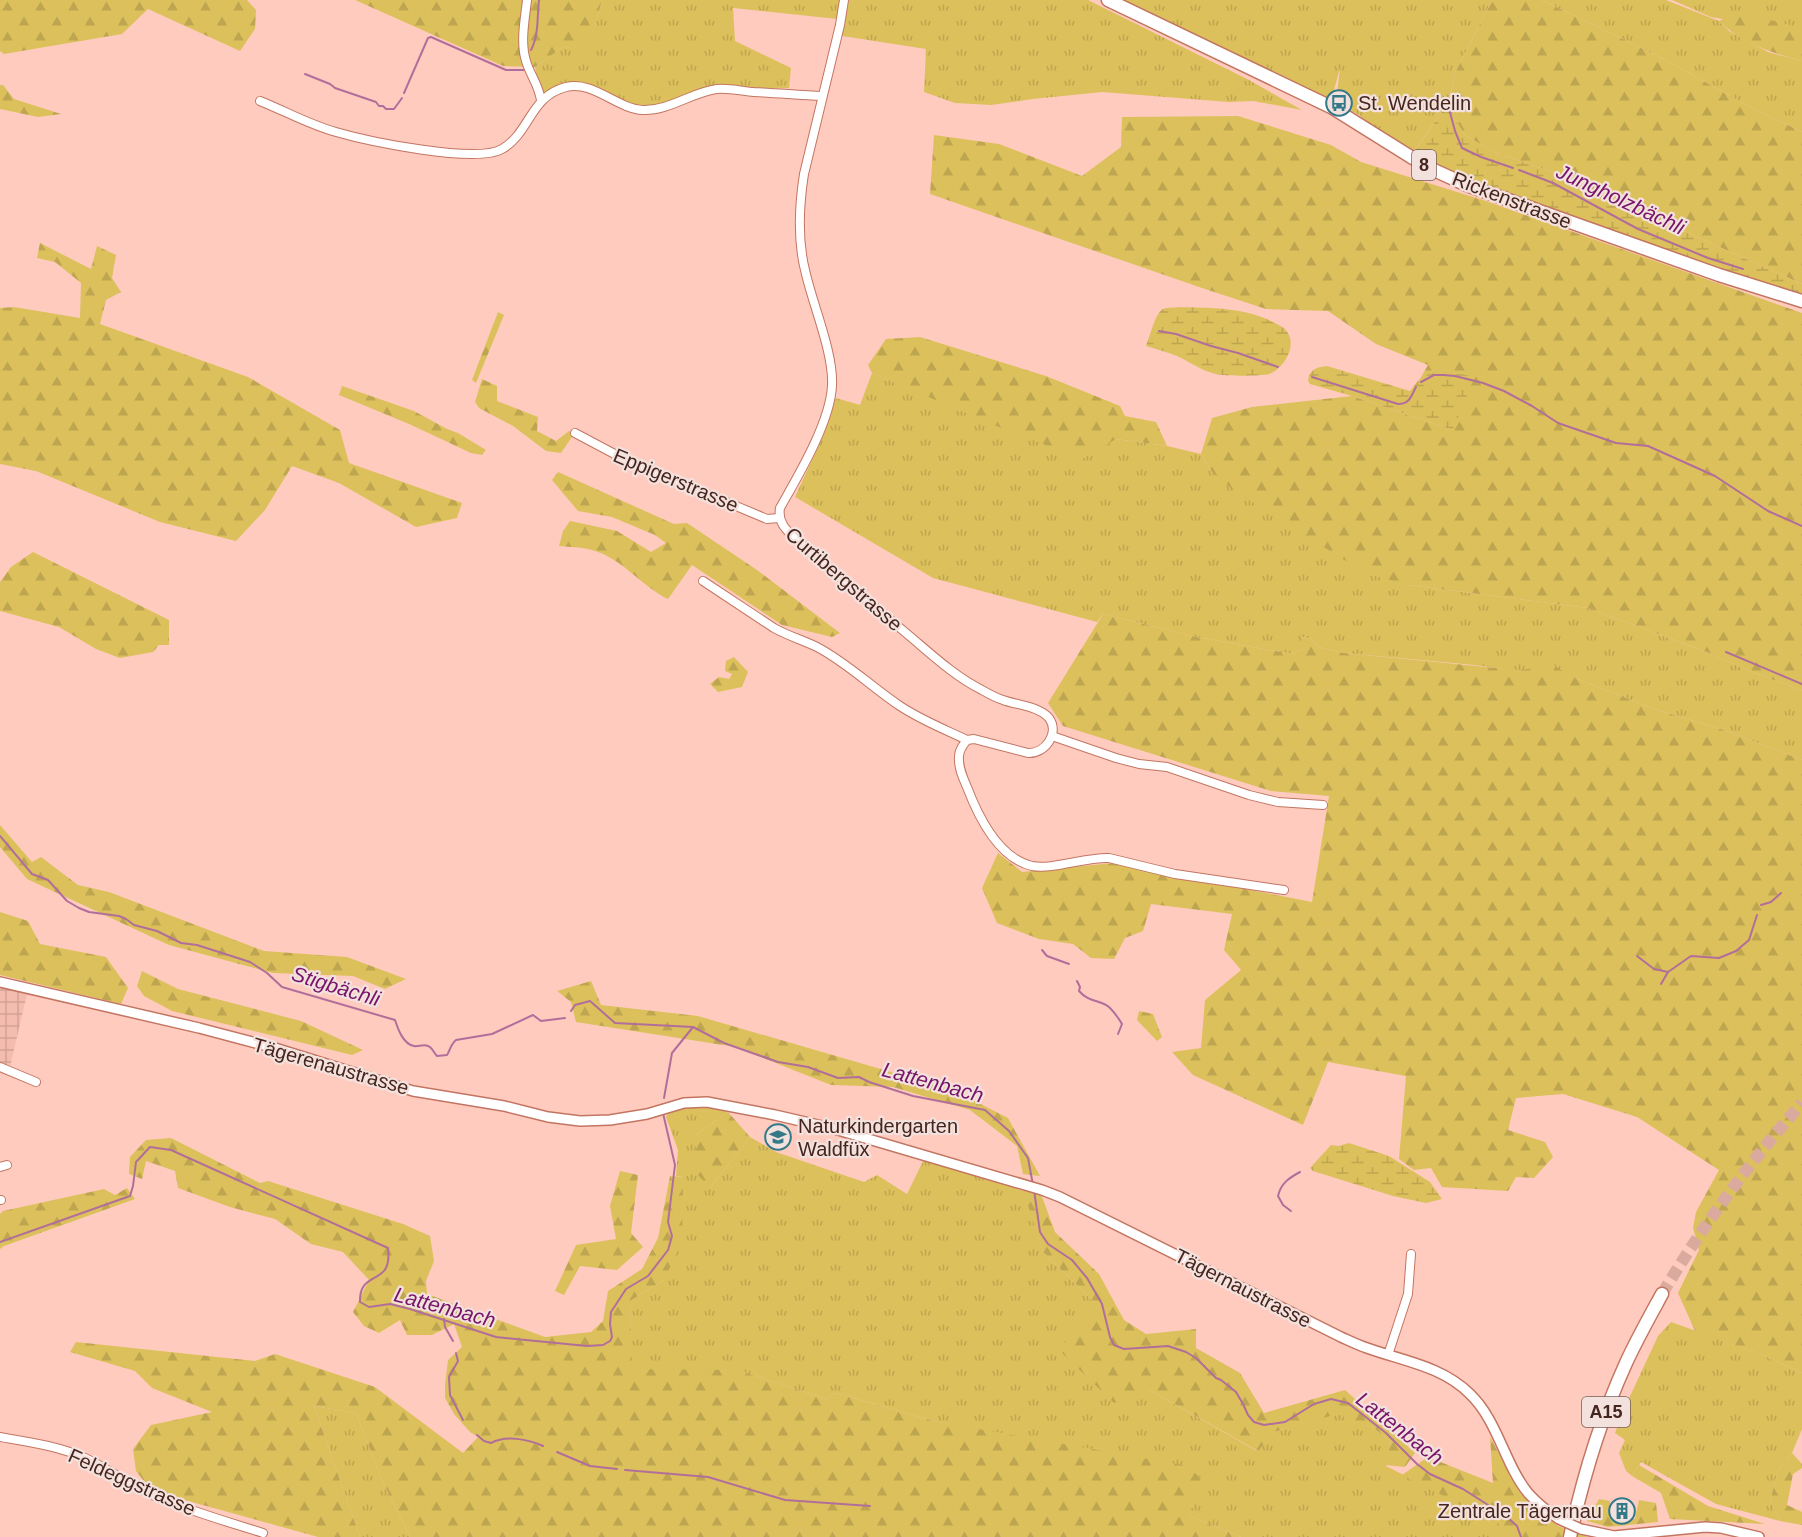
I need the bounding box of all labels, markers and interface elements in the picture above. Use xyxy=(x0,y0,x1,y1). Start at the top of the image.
bus stop icon: St. Wendelin xyxy=(1324,88,1354,118)
place label: St. Wendelin xyxy=(1358,92,1471,114)
road number: 8 xyxy=(1412,150,1436,180)
water label: Jungholzbächli xyxy=(1552,159,1690,239)
street label: Rickenstrasse xyxy=(1449,167,1575,233)
street label: Eppigerstrasse xyxy=(610,444,742,516)
street label: Curtibergstrasse xyxy=(781,523,907,635)
water label: Stigbächli xyxy=(289,962,384,1011)
street label: Tägerenaustrasse xyxy=(250,1033,412,1099)
water label: Lattenbach xyxy=(880,1057,986,1107)
place label: Naturkindergarten Waldfüx xyxy=(798,1115,958,1160)
school or university icon: Naturkindergarten Waldfüx xyxy=(763,1122,793,1152)
street label: Tägernaustrasse xyxy=(1171,1244,1315,1332)
water label: Lattenbach xyxy=(392,1282,498,1332)
water label: Lattenbach xyxy=(1352,1387,1448,1469)
road number: A15 xyxy=(1582,1397,1630,1427)
street label: Feldeggstrasse xyxy=(65,1444,199,1520)
building icon: Zentrale Tägernau xyxy=(1607,1496,1637,1526)
place label: Zentrale Tägernau xyxy=(1438,1500,1602,1522)

